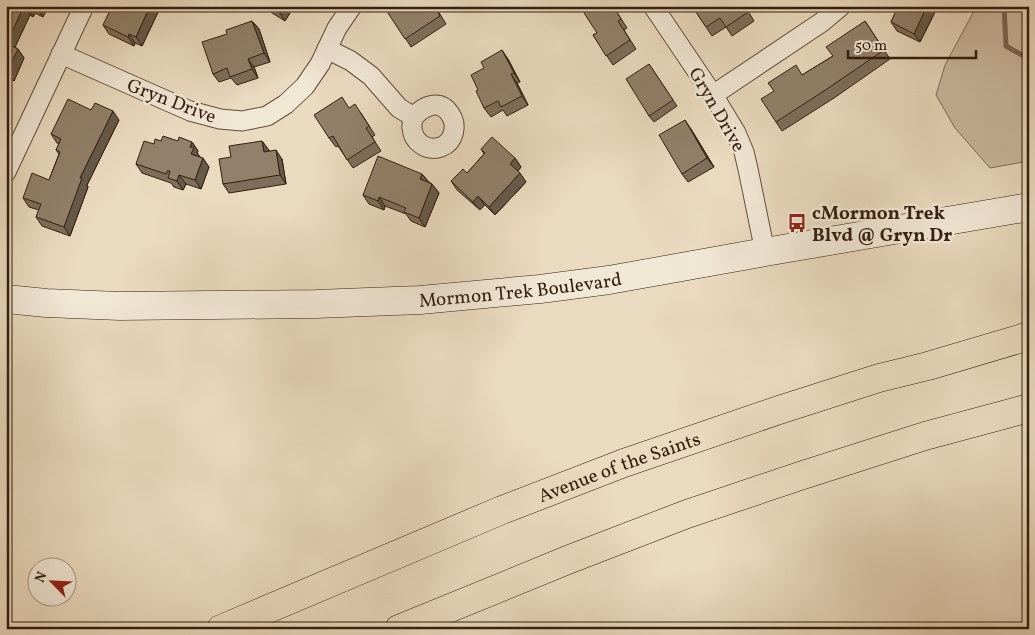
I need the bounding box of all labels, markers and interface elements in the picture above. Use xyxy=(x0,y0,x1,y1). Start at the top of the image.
scale bar xyxy=(848,28,975,60)
text: 50 m xyxy=(855,36,887,57)
street label: Gryn Drive xyxy=(682,63,751,157)
street label: Gryn Drive xyxy=(123,73,220,131)
place label: cMormon Trek Blvd @ Gryn Dr xyxy=(812,201,952,249)
bus stop icon: cMormon Trek Blvd @ Gryn Dr xyxy=(786,212,808,234)
street label: Mormon Trek Boulevard xyxy=(418,267,624,315)
street label: Avenue of the Saints xyxy=(535,427,704,510)
north arrow xyxy=(28,558,78,608)
text: N xyxy=(31,569,52,586)

